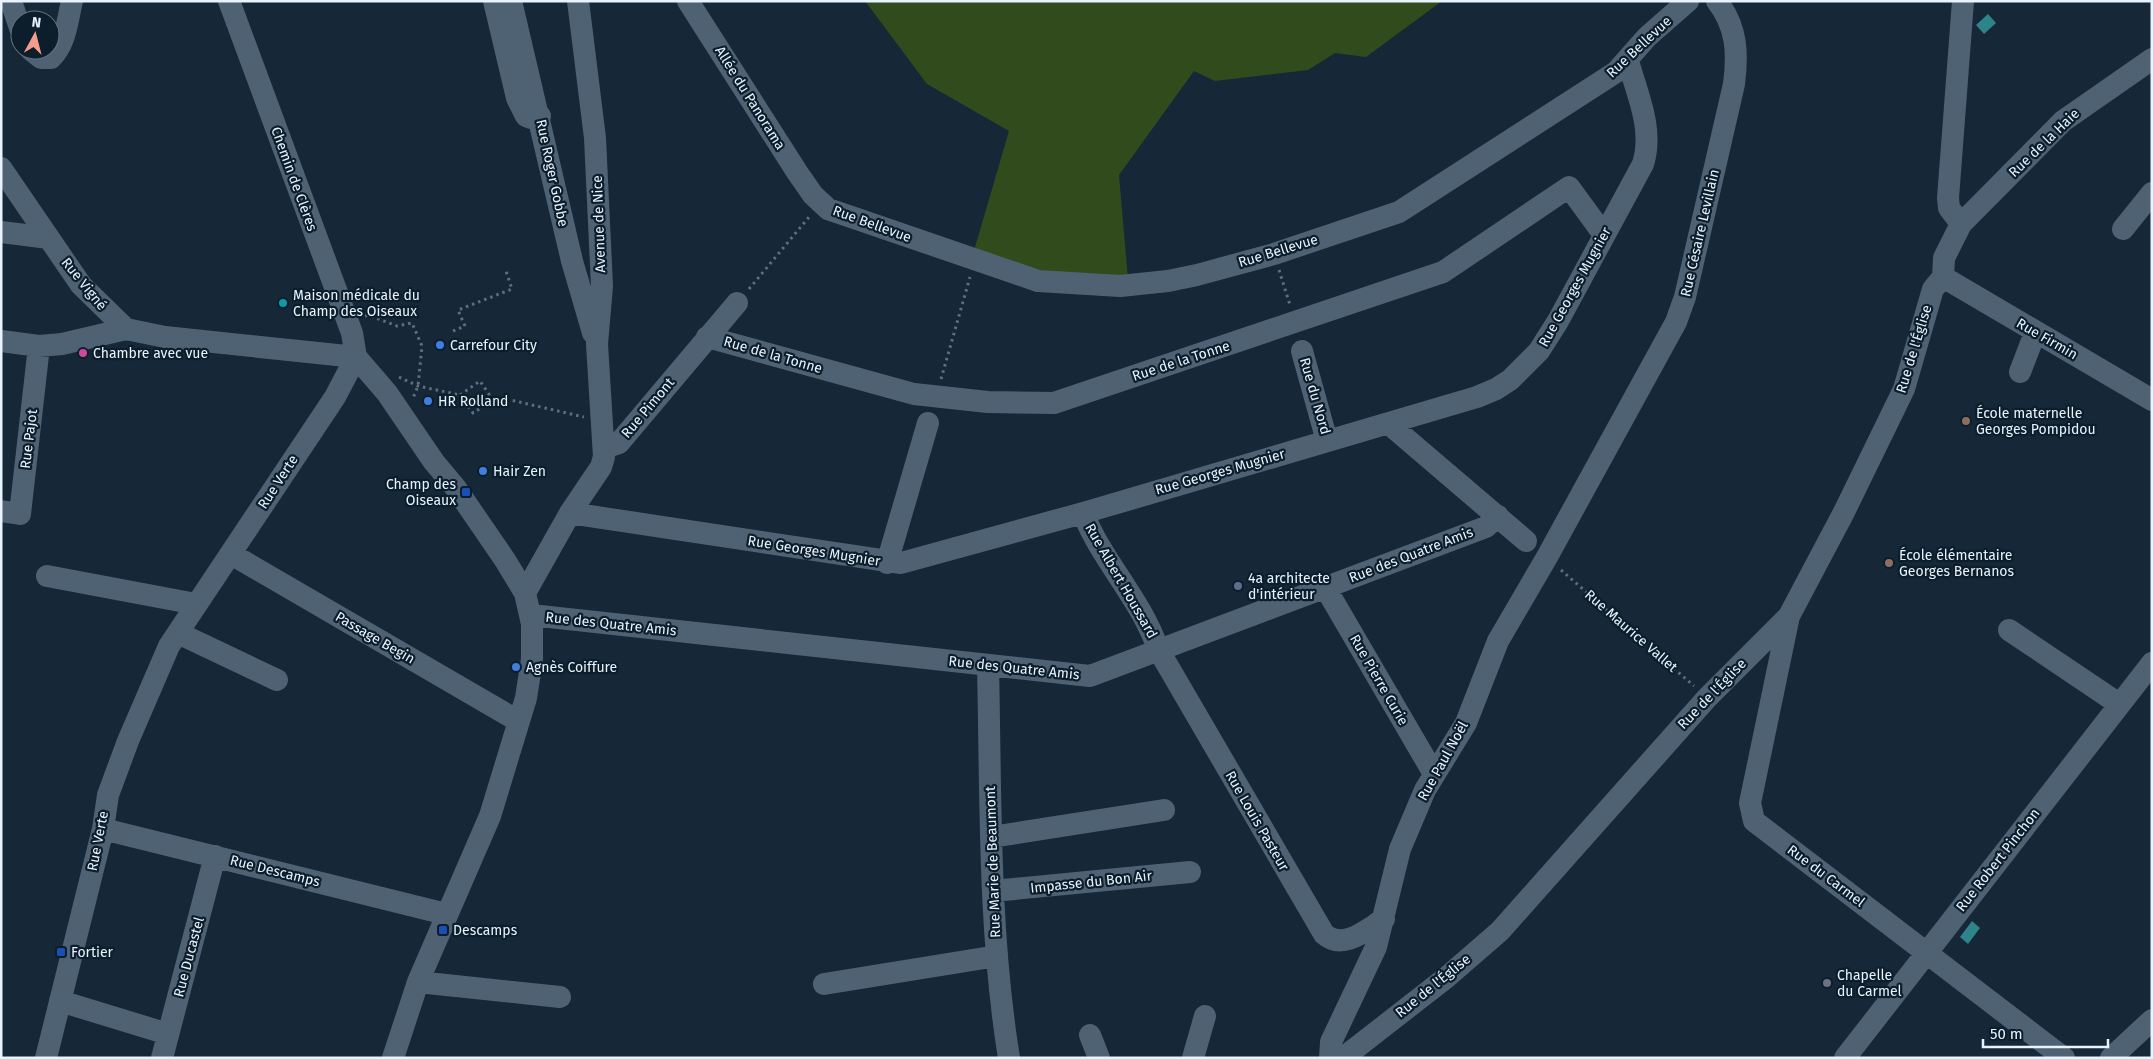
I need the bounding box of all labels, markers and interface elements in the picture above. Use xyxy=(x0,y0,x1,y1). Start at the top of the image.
north arrow xyxy=(10,10,60,60)
street label: Rue Bellevue xyxy=(1603,13,1675,81)
text: N xyxy=(31,14,42,32)
street label: Allée du Panorama xyxy=(711,43,789,153)
street label: Rue de la Haie xyxy=(2005,105,2083,181)
street label: Rue Roger Gobbe xyxy=(532,118,572,228)
street label: Chemin de Clères xyxy=(267,125,321,234)
street label: Rue Césaire Levillain xyxy=(1677,168,1723,298)
street label: Avenue de Nice xyxy=(589,175,609,273)
street label: Rue Bellevue xyxy=(830,202,914,246)
street label: Rue Georges Mugnier xyxy=(1535,224,1615,350)
street label: Rue Bellevue xyxy=(1236,231,1320,271)
street label: Rue Vigné xyxy=(58,254,110,314)
place label: Maison médicale du Champ des Oiseaux xyxy=(293,287,420,320)
marker: Maison médicale du Champ des Oiseaux xyxy=(277,297,289,309)
street label: Rue de l'Église xyxy=(1892,303,1935,395)
street label: Rue Firmin xyxy=(2013,315,2081,363)
street label: Rue de la Tonne xyxy=(722,333,824,377)
place label: Carrefour City xyxy=(450,337,537,354)
street label: Rue de la Tonne xyxy=(1130,337,1232,385)
marker: Carrefour City xyxy=(434,339,446,351)
place label: Chambre avec vue xyxy=(93,345,208,362)
marker: Chambre avec vue xyxy=(77,347,89,359)
street label: Rue du Nord xyxy=(1296,356,1334,436)
street label: Rue Pimont xyxy=(618,374,679,442)
place label: HR Rolland xyxy=(438,393,508,410)
marker: HR Rolland xyxy=(422,395,434,407)
place label: École maternelle Georges Pompidou xyxy=(1976,404,2096,438)
street label: Rue Pajot xyxy=(17,407,41,470)
marker: École maternelle Georges Pompidou xyxy=(1960,415,1972,427)
street label: Rue Georges Mugnier xyxy=(1153,445,1287,499)
street label: Rue Verte xyxy=(254,452,302,512)
place label: Hair Zen xyxy=(493,463,546,480)
marker: Hair Zen xyxy=(477,465,489,477)
place label: Champ des Oiseaux xyxy=(386,476,456,509)
marker: Champ des Oiseaux xyxy=(460,486,472,498)
street label: Rue Albert Houssard xyxy=(1081,521,1161,641)
street label: Rue des Quatre Amis xyxy=(1347,523,1476,587)
street label: Rue Georges Mugnier xyxy=(746,532,882,570)
place label: École élémentaire Georges Bernanos xyxy=(1899,546,2015,580)
marker: École élémentaire Georges Bernanos xyxy=(1883,557,1895,569)
place label: 4a architecte d'intérieur xyxy=(1248,570,1330,603)
marker: 4a architecte d'intérieur xyxy=(1232,580,1244,592)
street label: Rue Maurice Vallet xyxy=(1581,586,1682,676)
street label: Passage Begin xyxy=(332,608,418,668)
street label: Rue des Quatre Amis xyxy=(545,609,678,639)
street label: Rue Pierre Curie xyxy=(1346,632,1412,728)
street label: Rue des Quatre Amis xyxy=(948,653,1081,683)
street label: Rue de l'Église xyxy=(1673,655,1750,733)
place label: Agnès Coiffure xyxy=(526,659,617,676)
marker: Agnès Coiffure xyxy=(510,661,522,673)
street label: Rue Paul Noël xyxy=(1414,718,1472,804)
street label: Rue Louis Pasteur xyxy=(1222,768,1293,874)
street label: Rue Marie de Beaumont xyxy=(982,785,1004,938)
street label: Rue Robert Pinchon xyxy=(1952,805,2044,915)
street label: Rue Verte xyxy=(84,809,112,873)
street label: Rue du Carmel xyxy=(1784,841,1868,911)
street label: Rue Descamps xyxy=(228,852,322,891)
street label: Impasse du Bon Air xyxy=(1029,867,1153,897)
street label: Rue Ducastel xyxy=(170,915,208,999)
place label: Descamps xyxy=(453,922,518,939)
marker: Descamps xyxy=(437,924,449,936)
place label: Fortier xyxy=(71,944,114,961)
marker: Fortier xyxy=(55,946,67,958)
street label: Rue de l'Église xyxy=(1392,950,1474,1021)
place label: Chapelle du Carmel xyxy=(1837,967,1902,1000)
marker: Chapelle du Carmel xyxy=(1821,977,1833,989)
scale bar xyxy=(1983,1016,2108,1048)
text: 50 m xyxy=(1990,1025,2023,1043)

